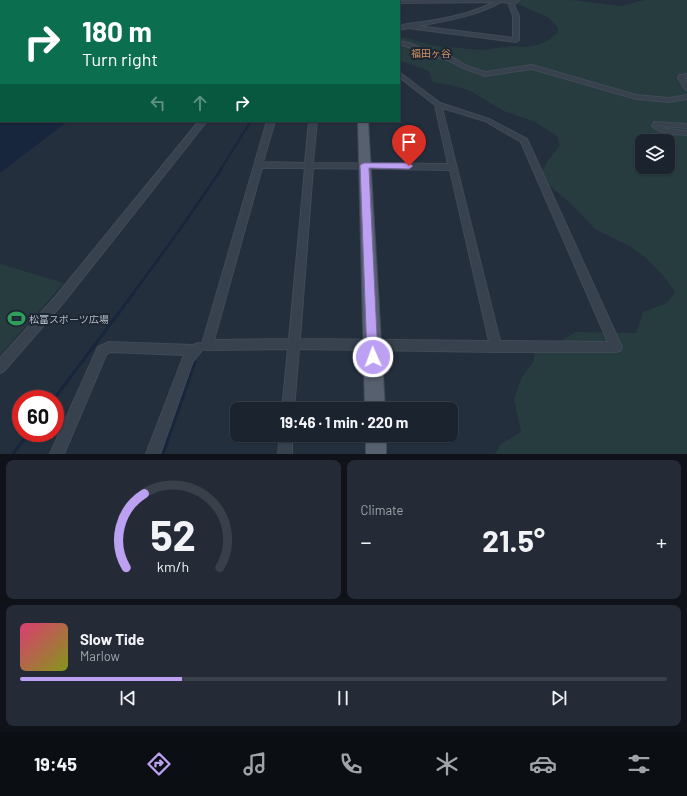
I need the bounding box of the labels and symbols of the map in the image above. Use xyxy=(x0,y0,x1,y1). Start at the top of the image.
district label: 福田ヶ谷 xyxy=(411,47,451,59)
pin xyxy=(392,125,426,166)
sports icon: 松富スポーツ広場 xyxy=(6,309,26,329)
place label: 松富スポーツ広場 xyxy=(29,313,109,325)
position arrow xyxy=(352,336,394,378)
speed limit sign: 60 xyxy=(12,390,64,442)

